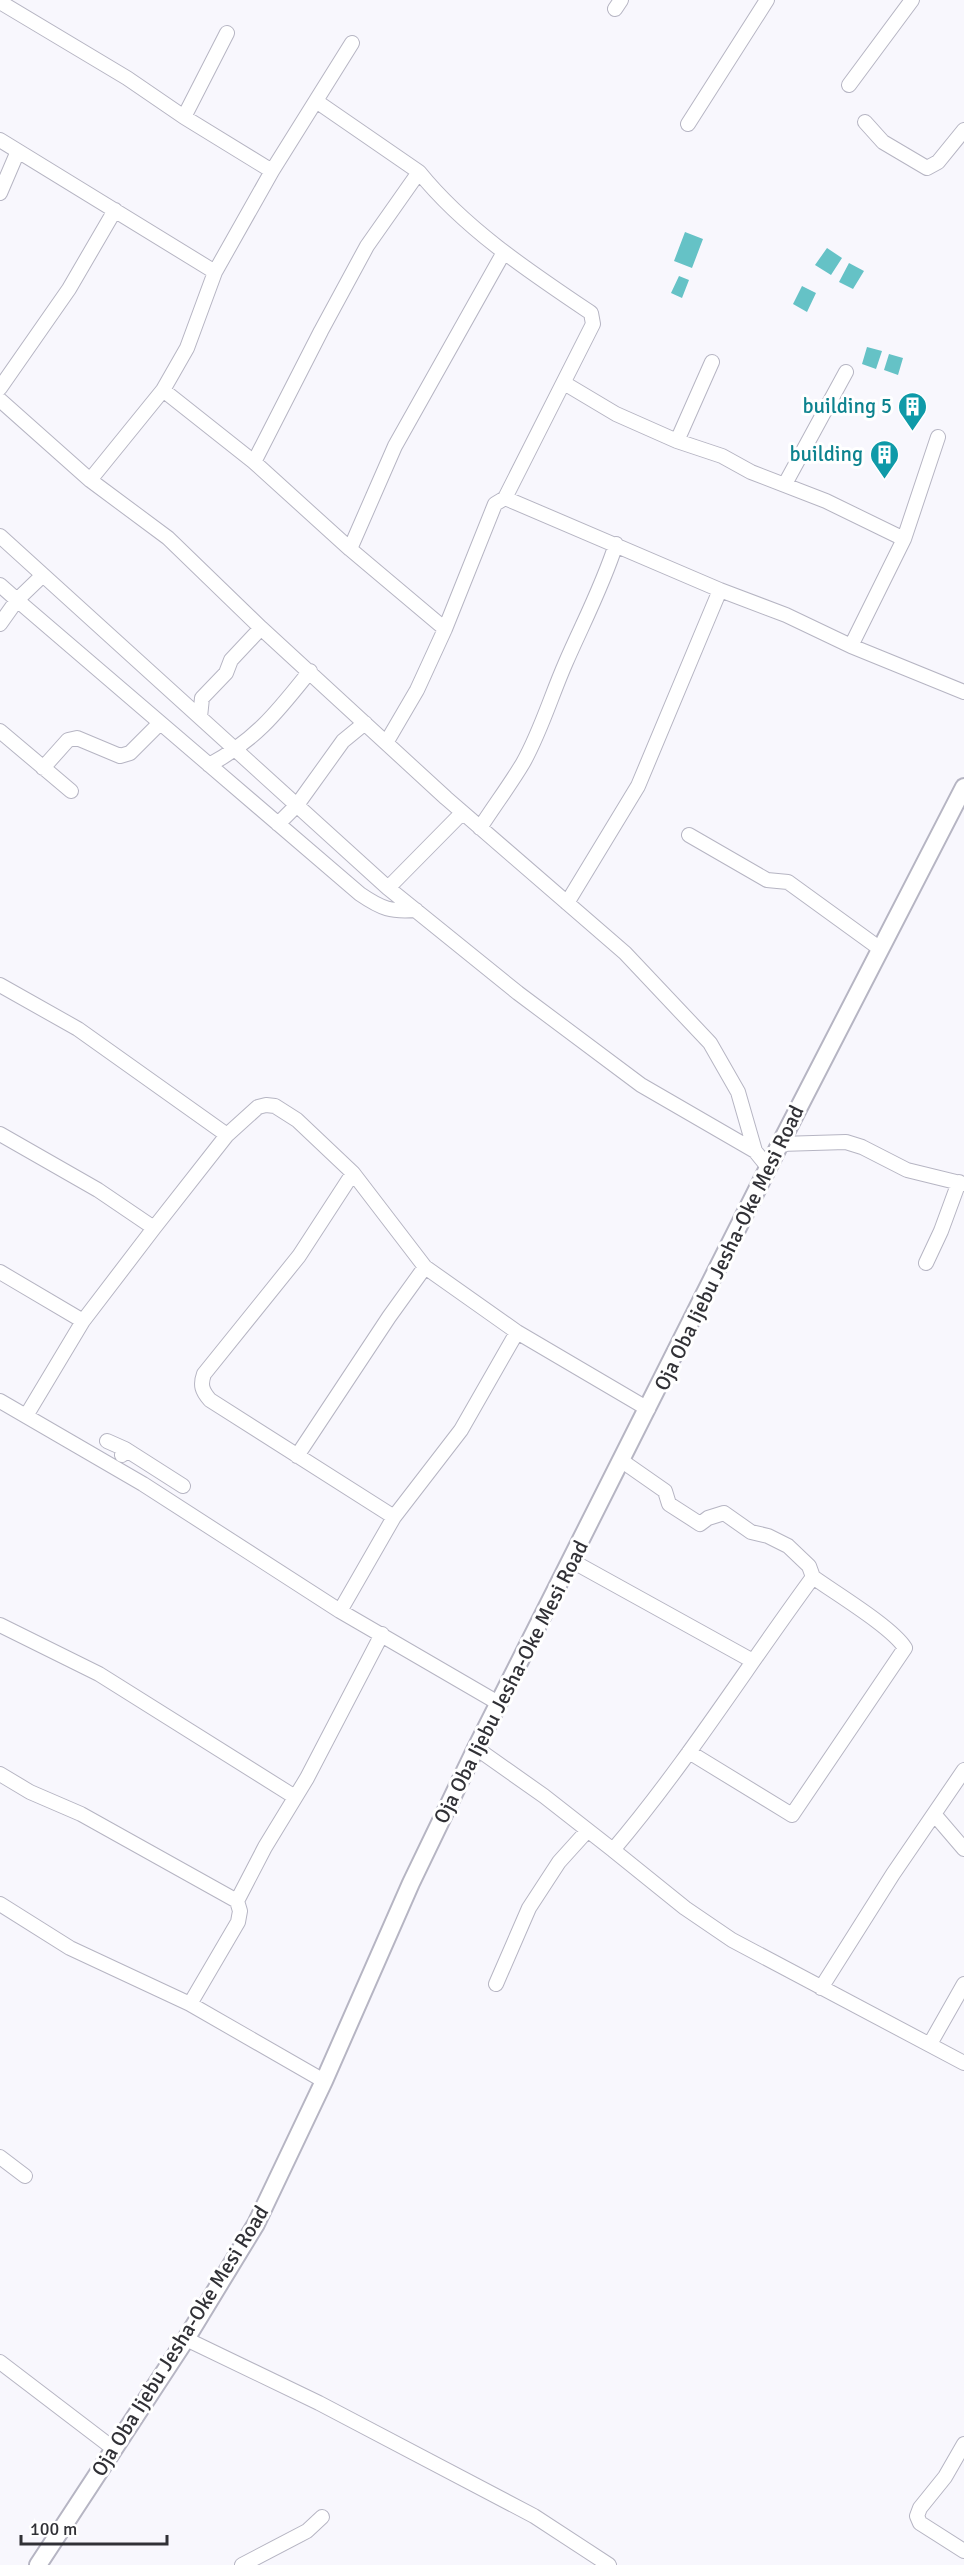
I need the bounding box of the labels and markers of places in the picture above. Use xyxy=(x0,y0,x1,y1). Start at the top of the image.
building icon: building 5 xyxy=(897,390,929,432)
place label: building 5 xyxy=(803,393,892,419)
building icon: building xyxy=(868,438,900,480)
place label: building xyxy=(789,441,863,467)

